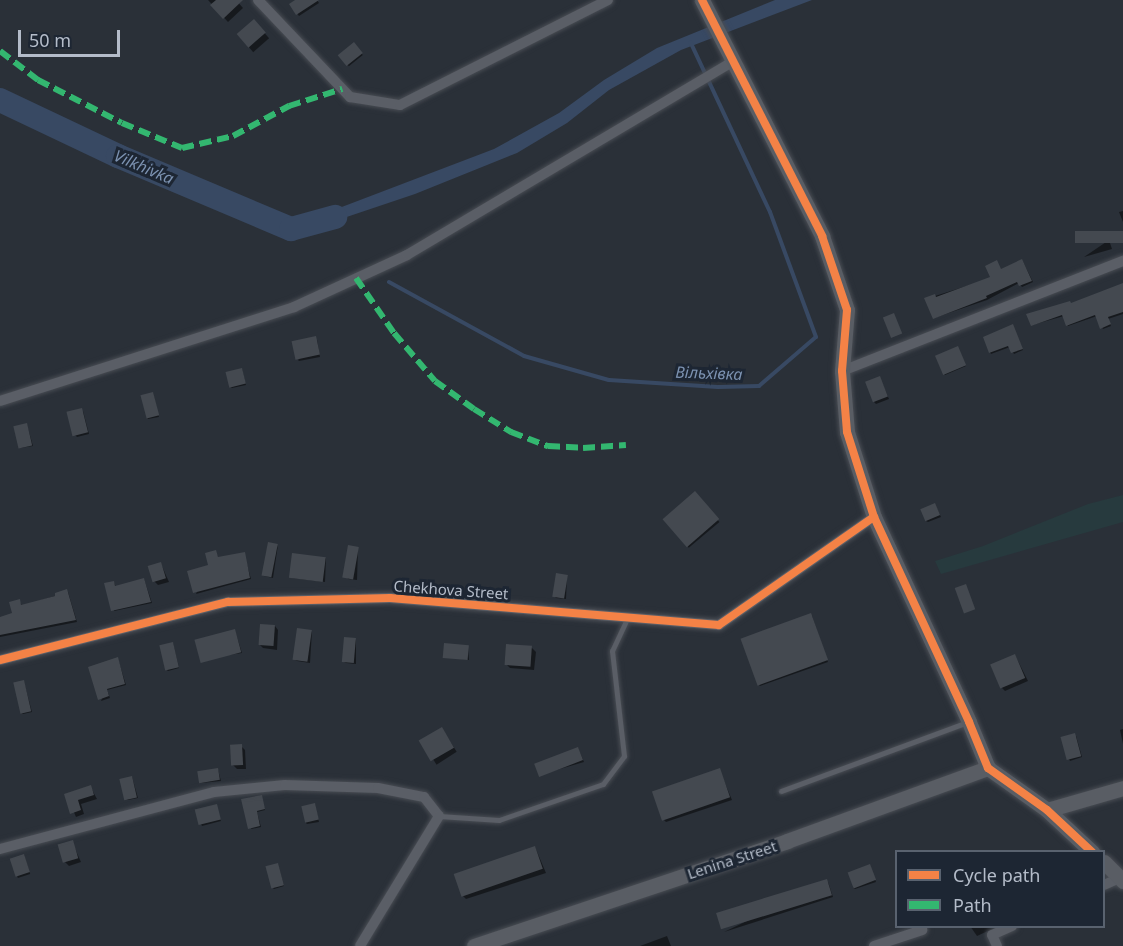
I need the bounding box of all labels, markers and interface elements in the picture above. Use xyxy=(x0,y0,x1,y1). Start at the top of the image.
scale bar xyxy=(21,18,123,56)
text: 50 m xyxy=(29,28,71,52)
water label: Vilkhivka xyxy=(111,146,177,188)
water label: Вільхівка xyxy=(675,362,743,384)
street label: Chekhova Street xyxy=(393,577,509,603)
street label: Lenina Street xyxy=(685,837,779,883)
legend xyxy=(895,850,1105,928)
text: Cycle path xyxy=(953,863,1040,887)
text: Path xyxy=(953,893,992,917)

